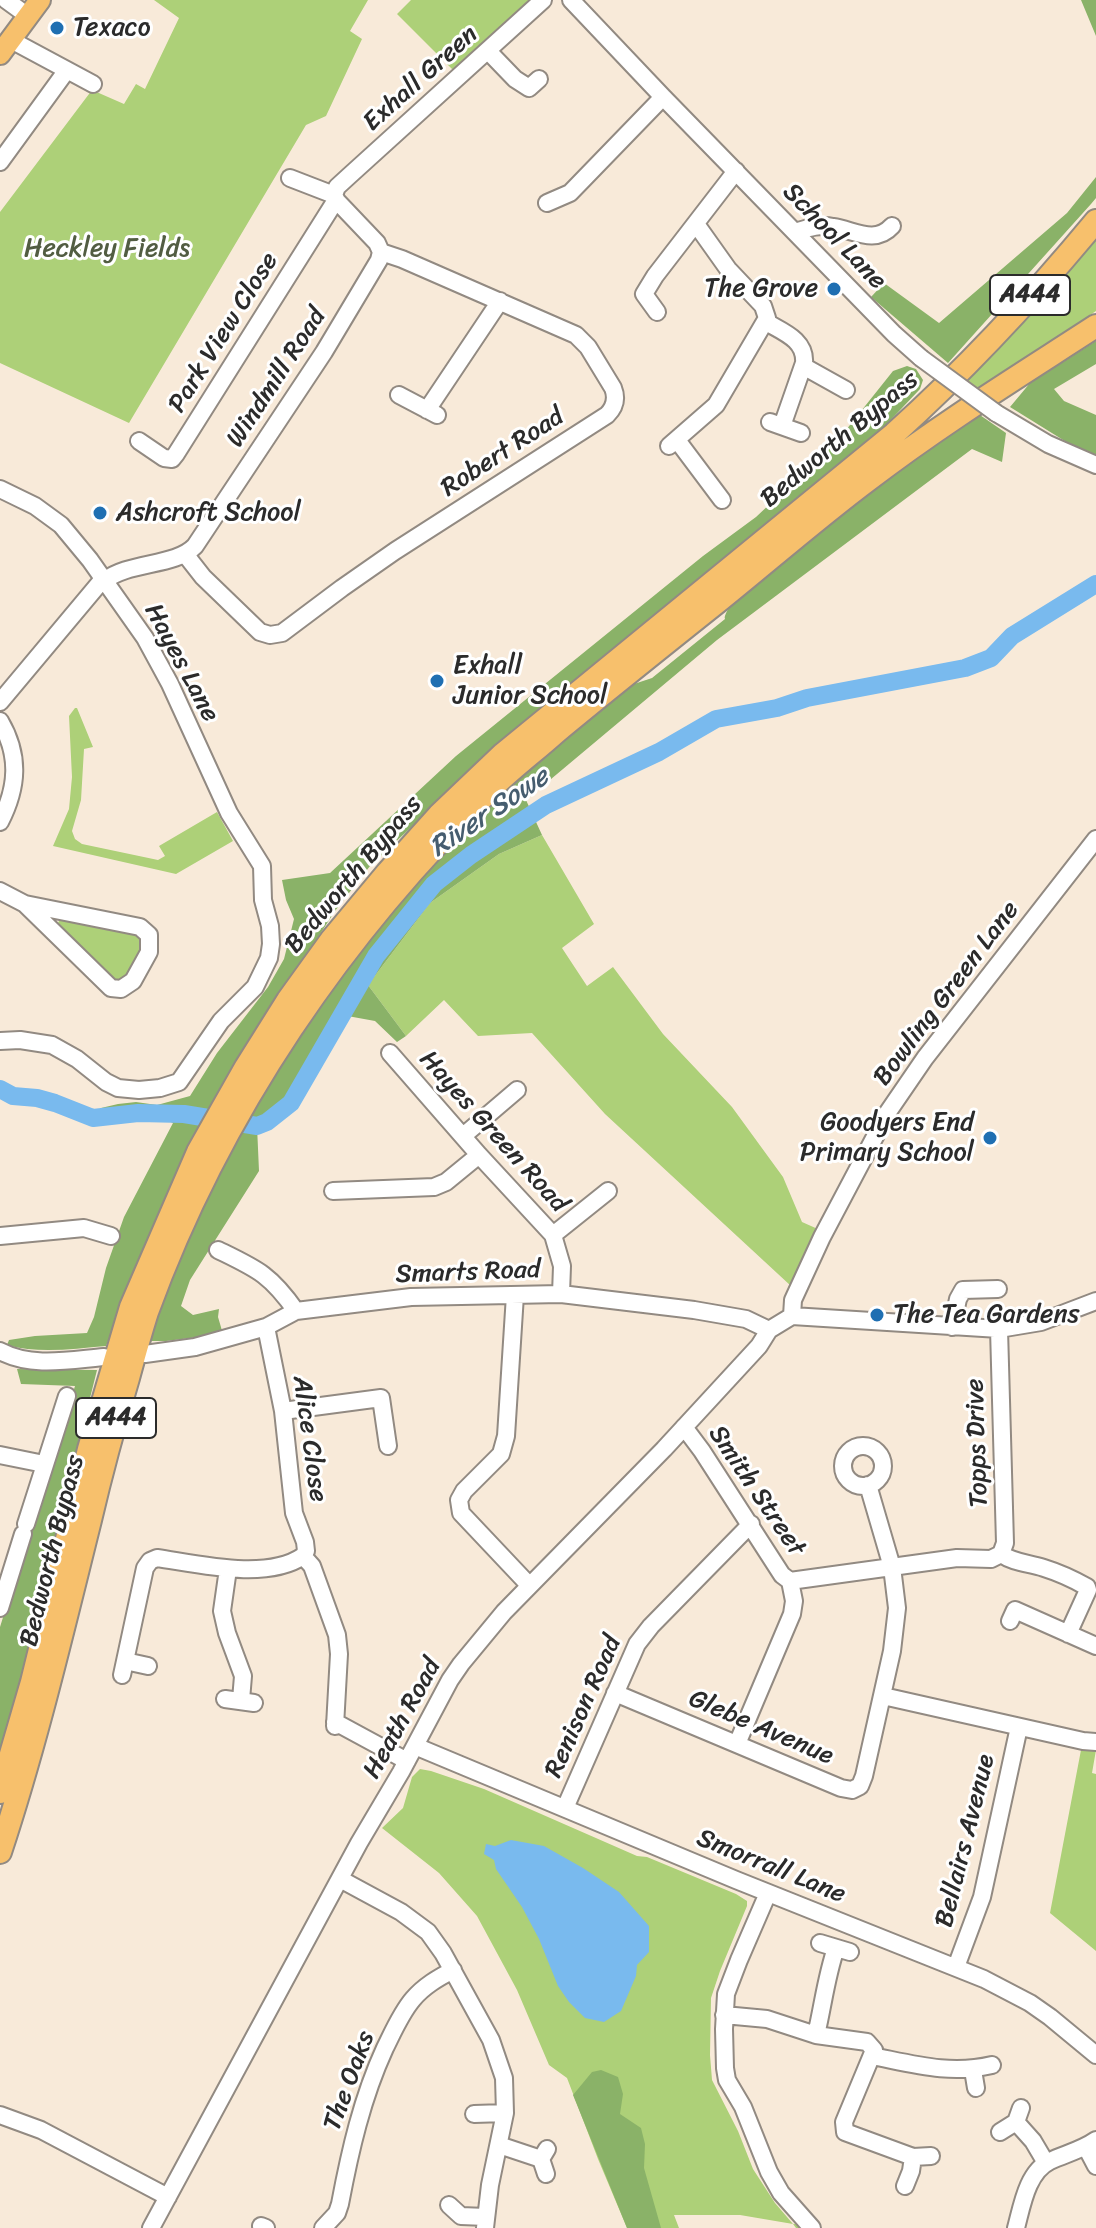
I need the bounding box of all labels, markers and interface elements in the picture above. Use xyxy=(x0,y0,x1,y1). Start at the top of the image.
place label: Texaco xyxy=(73,12,151,44)
marker: Texaco xyxy=(48,19,66,37)
street label: Exhall Green xyxy=(357,19,485,139)
street label: School Lane xyxy=(776,177,892,297)
park label: Heckley Fields xyxy=(24,233,190,265)
street label: Park View Close xyxy=(162,247,286,419)
place label: The Grove xyxy=(704,273,818,305)
road number: A444 xyxy=(990,275,1070,315)
marker: The Grove xyxy=(825,280,843,298)
street label: Windmill Road xyxy=(221,303,333,453)
street label: Bedworth Bypass xyxy=(755,365,925,515)
street label: Robert Road xyxy=(436,402,570,504)
place label: Ashcroft School xyxy=(116,497,301,529)
marker: Ashcroft School xyxy=(91,504,109,522)
street label: Hayes Lane xyxy=(137,599,225,727)
place label: Exhall Junior School xyxy=(453,650,607,712)
marker: Exhall Junior School xyxy=(428,672,446,690)
water label: River Sowe xyxy=(424,761,556,865)
street label: Bedworth Bypass xyxy=(279,790,429,960)
street label: Bowling Green Lane xyxy=(867,896,1027,1092)
street label: Hayes Green Road xyxy=(412,1045,574,1219)
place label: Goodyers End Primary School xyxy=(800,1107,974,1168)
marker: Goodyers End Primary School xyxy=(981,1129,999,1147)
street label: Smarts Road xyxy=(395,1255,541,1291)
place label: The Tea Gardens xyxy=(893,1299,1080,1331)
marker: The Tea Gardens xyxy=(868,1306,886,1324)
street label: Alice Close xyxy=(285,1374,333,1504)
street label: Topps Drive xyxy=(960,1378,996,1508)
road number: A444 xyxy=(76,1398,156,1438)
street label: Smith Street xyxy=(701,1420,811,1562)
street label: Bedworth Bypass xyxy=(14,1452,92,1650)
street label: Renison Road xyxy=(539,1631,629,1783)
street label: Heath Road xyxy=(357,1654,449,1784)
street label: Glebe Avenue xyxy=(684,1684,838,1772)
street label: Bellairs Avenue xyxy=(929,1751,1003,1931)
street label: Smorrall Lane xyxy=(692,1823,850,1911)
street label: The Oaks xyxy=(318,2027,382,2135)

